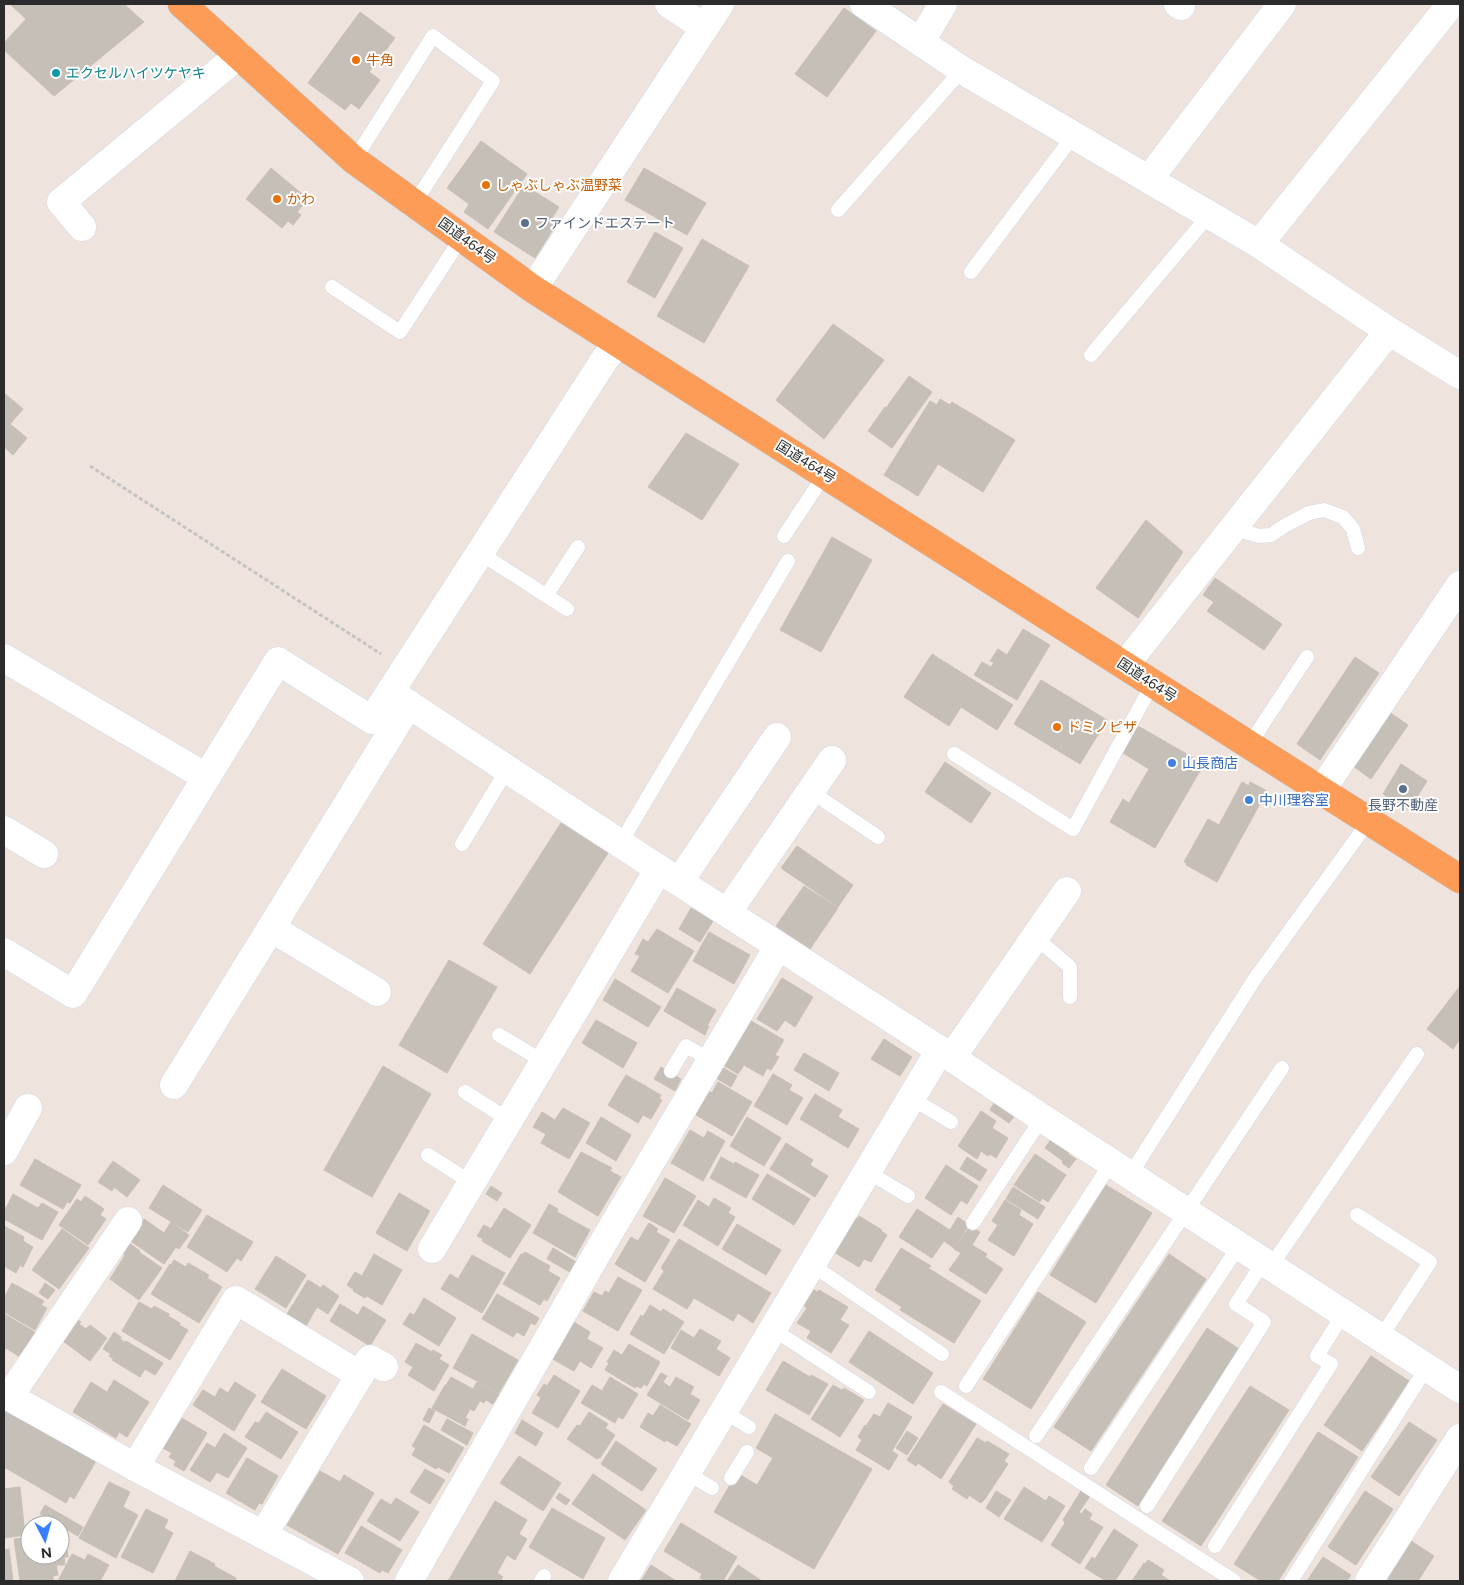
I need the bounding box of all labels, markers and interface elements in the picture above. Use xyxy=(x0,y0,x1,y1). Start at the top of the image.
place label: 牛角 xyxy=(366,52,394,69)
marker: 牛角 xyxy=(350,54,362,66)
place label: エクセルハイツケヤキ xyxy=(66,65,206,82)
marker: エクセルハイツケヤキ xyxy=(50,67,62,79)
place label: しゃぶしゃぶ温野菜 xyxy=(496,177,622,194)
marker: しゃぶしゃぶ温野菜 xyxy=(480,179,492,191)
place label: かわ xyxy=(287,191,315,208)
marker: かわ xyxy=(271,193,283,205)
street label: 国道464号 xyxy=(435,214,499,268)
place label: ファインドエステート xyxy=(535,215,675,232)
marker: ファインドエステート xyxy=(519,217,531,229)
street label: 国道464号 xyxy=(773,437,839,487)
street label: 国道464号 xyxy=(1114,655,1180,705)
place label: ドミノピザ xyxy=(1067,719,1137,736)
marker: ドミノピザ xyxy=(1051,721,1063,733)
place label: 山長商店 xyxy=(1182,755,1238,772)
marker: 山長商店 xyxy=(1166,757,1178,769)
marker: 長野不動産 xyxy=(1397,783,1409,795)
place label: 中川理容室 xyxy=(1259,792,1329,809)
marker: 中川理容室 xyxy=(1243,794,1255,806)
place label: 長野不動産 xyxy=(1368,797,1438,814)
north arrow xyxy=(20,1515,70,1565)
text: N xyxy=(40,1543,53,1561)

